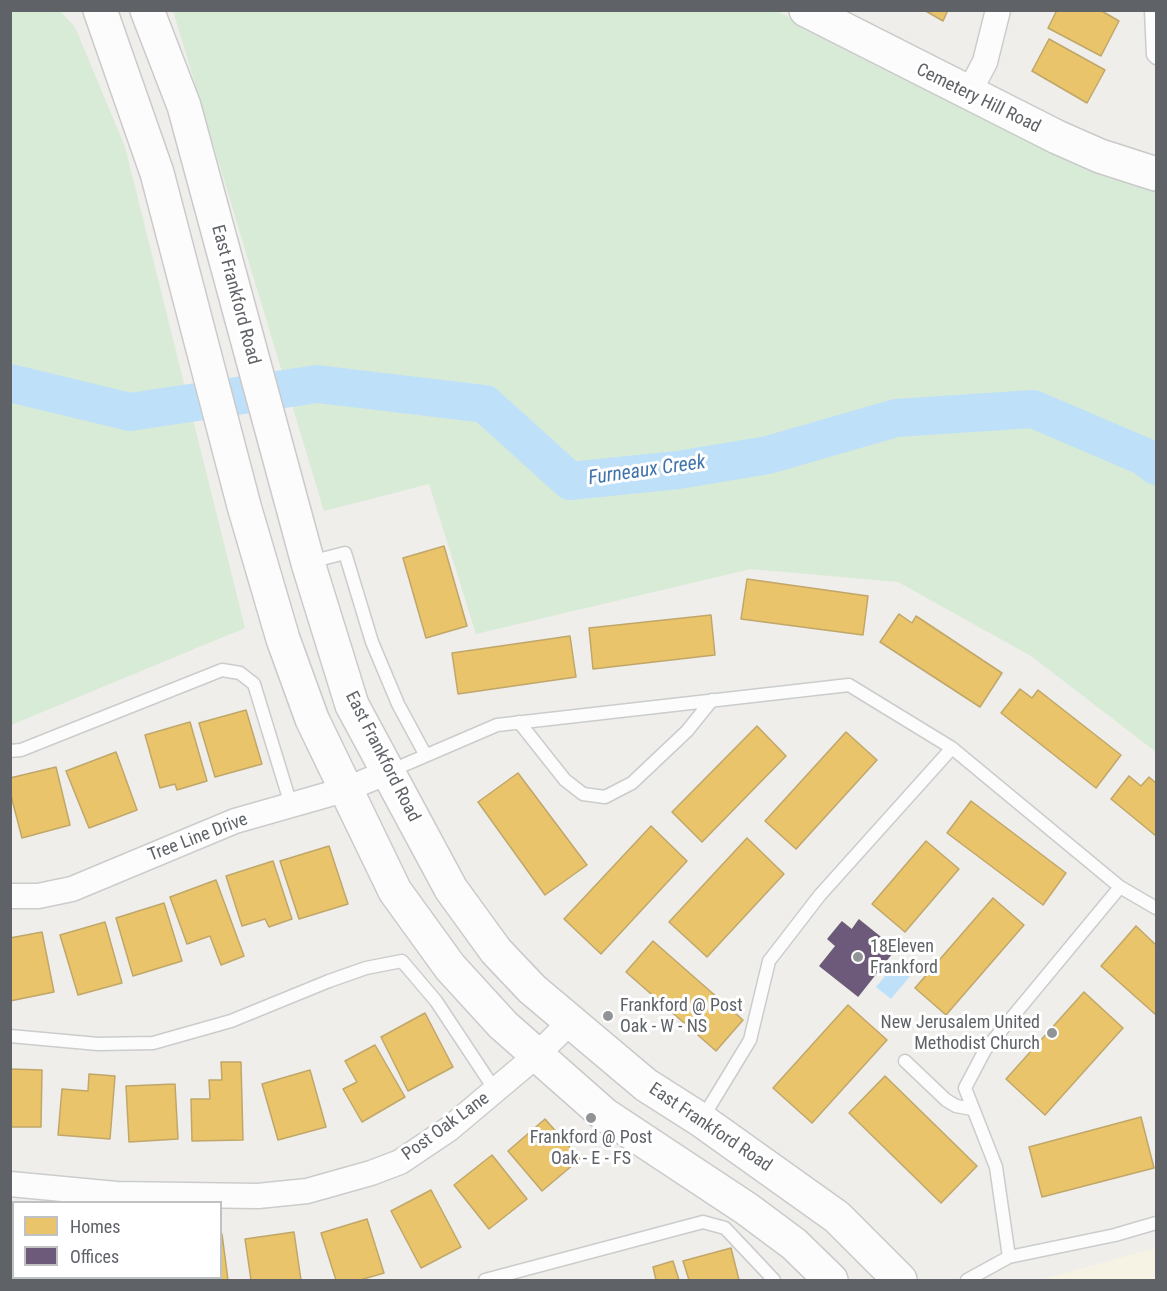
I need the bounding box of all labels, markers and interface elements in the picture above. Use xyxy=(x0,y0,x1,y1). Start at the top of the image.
street label: Cemetery Hill Road xyxy=(912,60,1044,138)
street label: East Frankford Road xyxy=(206,223,264,367)
water label: Furneaux Creek xyxy=(587,451,707,491)
street label: East Frankford Road xyxy=(340,688,424,826)
street label: Tree Line Drive xyxy=(145,809,251,867)
place label: 18Eleven Frankford xyxy=(870,936,938,978)
marker: 18Eleven Frankford xyxy=(851,950,865,964)
place label: Frankford @ Post Oak - W - NS xyxy=(620,995,743,1038)
marker: Frankford @ Post Oak - W - NS xyxy=(601,1009,615,1023)
place label: New Jerusalem United Methodist Church xyxy=(881,1012,1040,1054)
marker: New Jerusalem United Methodist Church xyxy=(1045,1026,1059,1040)
street label: East Frankford Road xyxy=(644,1079,776,1177)
street label: Post Oak Lane xyxy=(398,1088,494,1166)
marker: Frankford @ Post Oak - E - FS xyxy=(584,1111,598,1125)
place label: Frankford @ Post Oak - E - FS xyxy=(530,1127,652,1170)
legend xyxy=(12,1201,222,1279)
text: Homes xyxy=(70,1216,120,1237)
text: Offices xyxy=(70,1246,119,1267)

